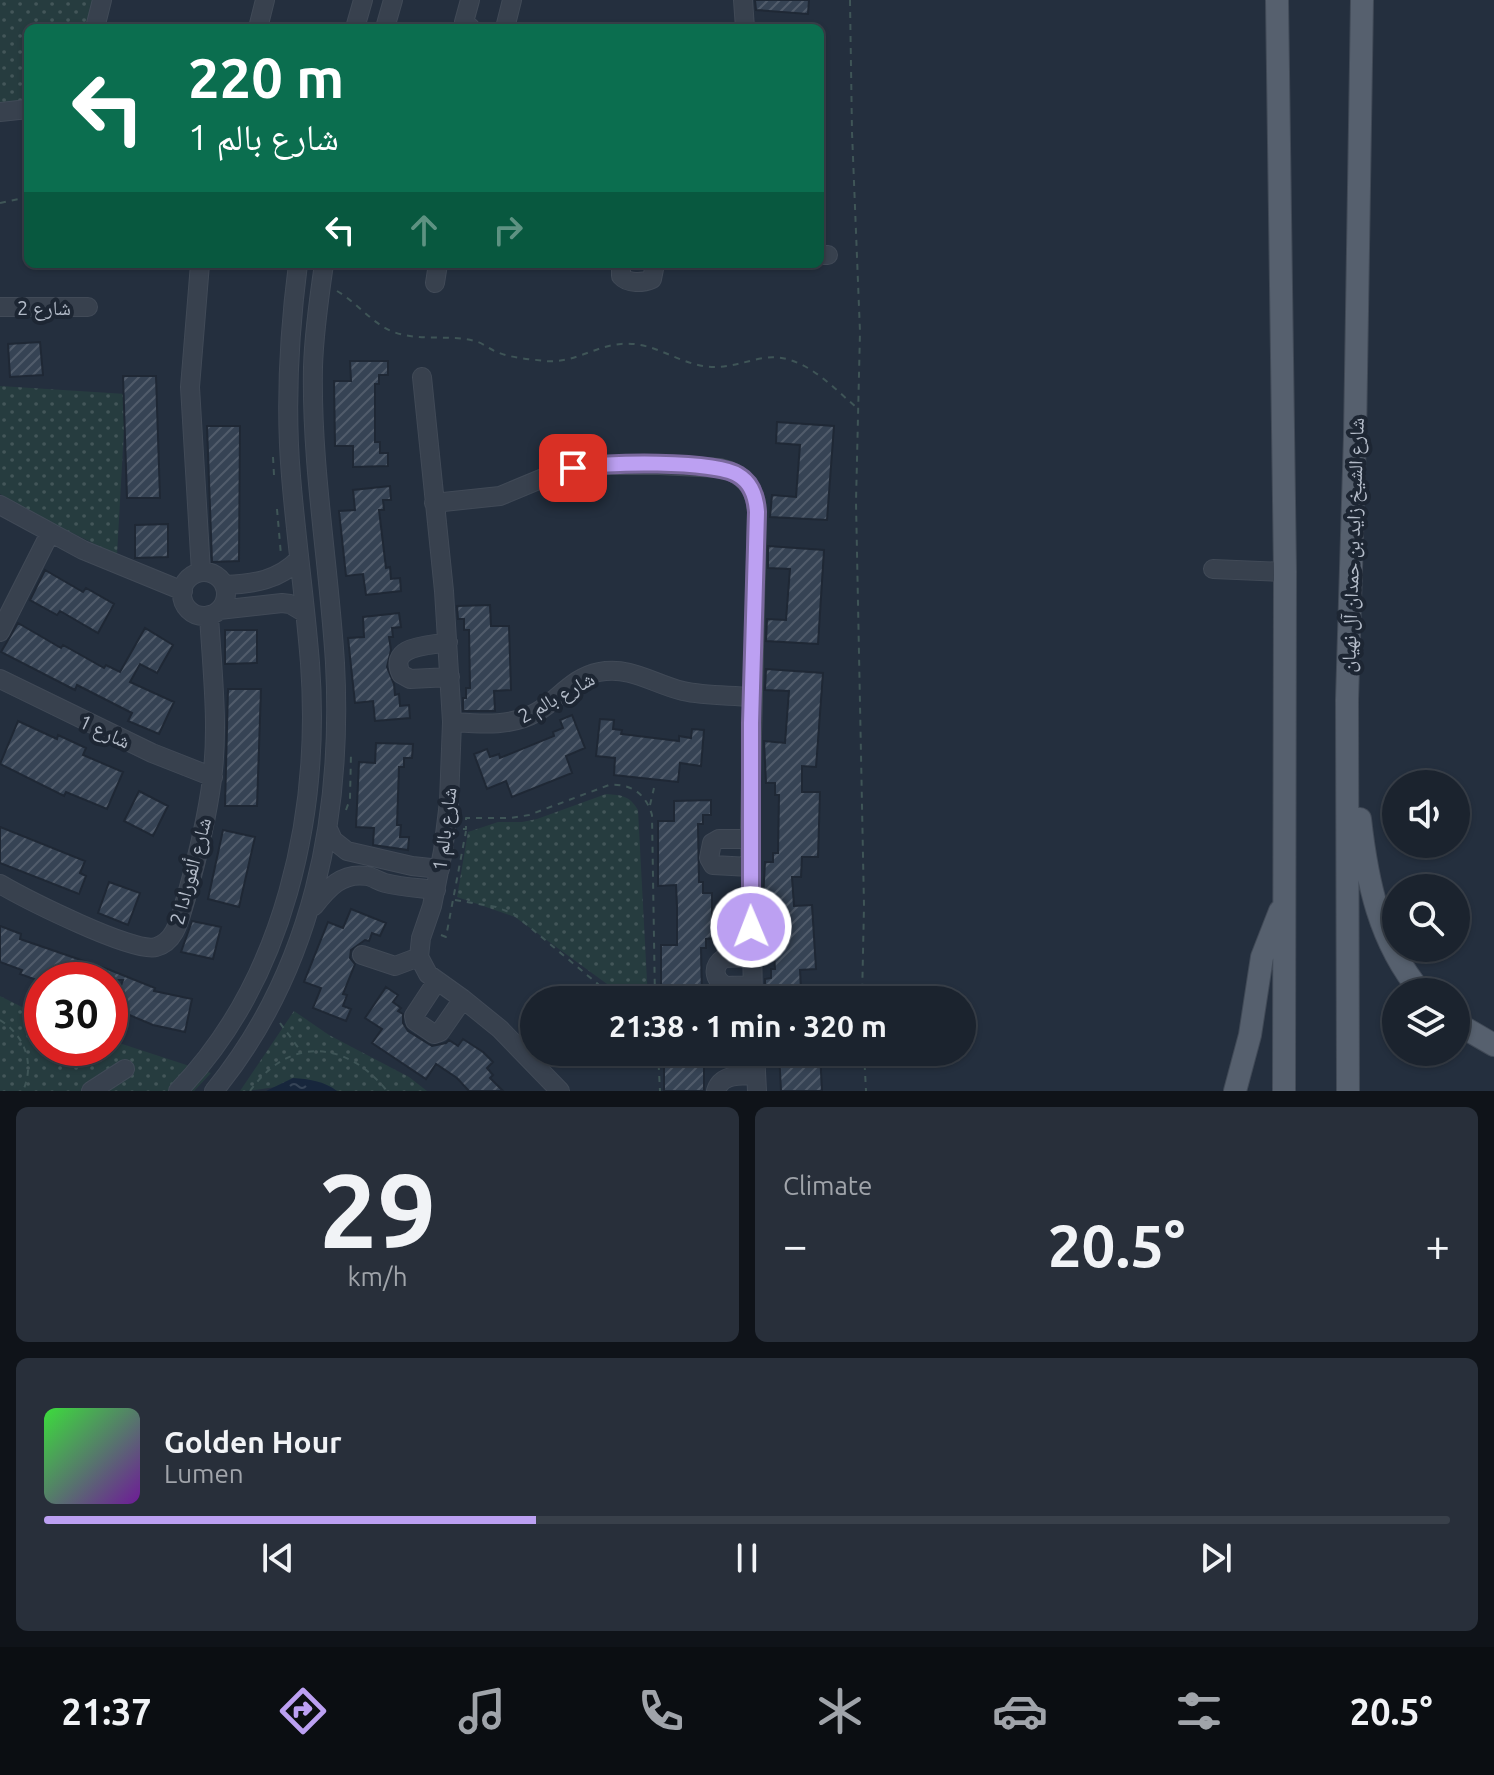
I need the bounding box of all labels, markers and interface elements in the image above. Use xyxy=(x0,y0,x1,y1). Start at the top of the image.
text: 220 m xyxy=(188,46,344,109)
icon: left xyxy=(56,56,160,160)
text: شارع بالم 1 xyxy=(188,116,339,157)
icon: left xyxy=(318,208,362,252)
icon: ahead xyxy=(402,208,446,252)
icon: right xyxy=(486,208,530,252)
street label: شارع 2 xyxy=(17,296,71,321)
street label: شارع الشيخ زايد بن حمدان آل نهيان xyxy=(1336,417,1370,673)
pin xyxy=(539,434,607,502)
icon: arrive xyxy=(551,446,595,490)
street label: شارع بالم 2 xyxy=(514,667,600,730)
street label: شارع 1 xyxy=(75,709,134,755)
map controls xyxy=(1382,770,1470,1066)
button: sound xyxy=(1382,770,1470,858)
street label: شارع بالم 1 xyxy=(427,786,463,872)
street label: شارع ألفورادا 2 xyxy=(165,815,217,928)
button: search xyxy=(1382,874,1470,962)
position arrow xyxy=(709,885,793,969)
speed limit sign: 30 xyxy=(24,962,128,1066)
button: layers xyxy=(1382,978,1470,1066)
text: 21:38 · 1 min · 320 m xyxy=(609,1009,887,1043)
text: 29 xyxy=(319,1151,436,1268)
text: Climate xyxy=(783,1171,872,1200)
text: 20.5° xyxy=(1048,1211,1185,1278)
text: − xyxy=(783,1220,808,1269)
text: + xyxy=(1425,1220,1450,1269)
text: km/h xyxy=(347,1262,408,1291)
text: Golden Hour xyxy=(164,1425,342,1459)
text: Lumen xyxy=(164,1459,244,1488)
icon: previous xyxy=(256,1536,300,1580)
icon: pause xyxy=(725,1536,769,1580)
icon: next xyxy=(1194,1536,1238,1580)
icon: directions xyxy=(275,1683,331,1739)
icon: music xyxy=(454,1683,510,1739)
icon: phone xyxy=(633,1683,689,1739)
icon: climate xyxy=(812,1683,868,1739)
icon: car xyxy=(992,1683,1048,1739)
icon: filters xyxy=(1171,1683,1227,1739)
text: 21:37 xyxy=(62,1691,152,1732)
text: 20.5° xyxy=(1350,1691,1432,1732)

